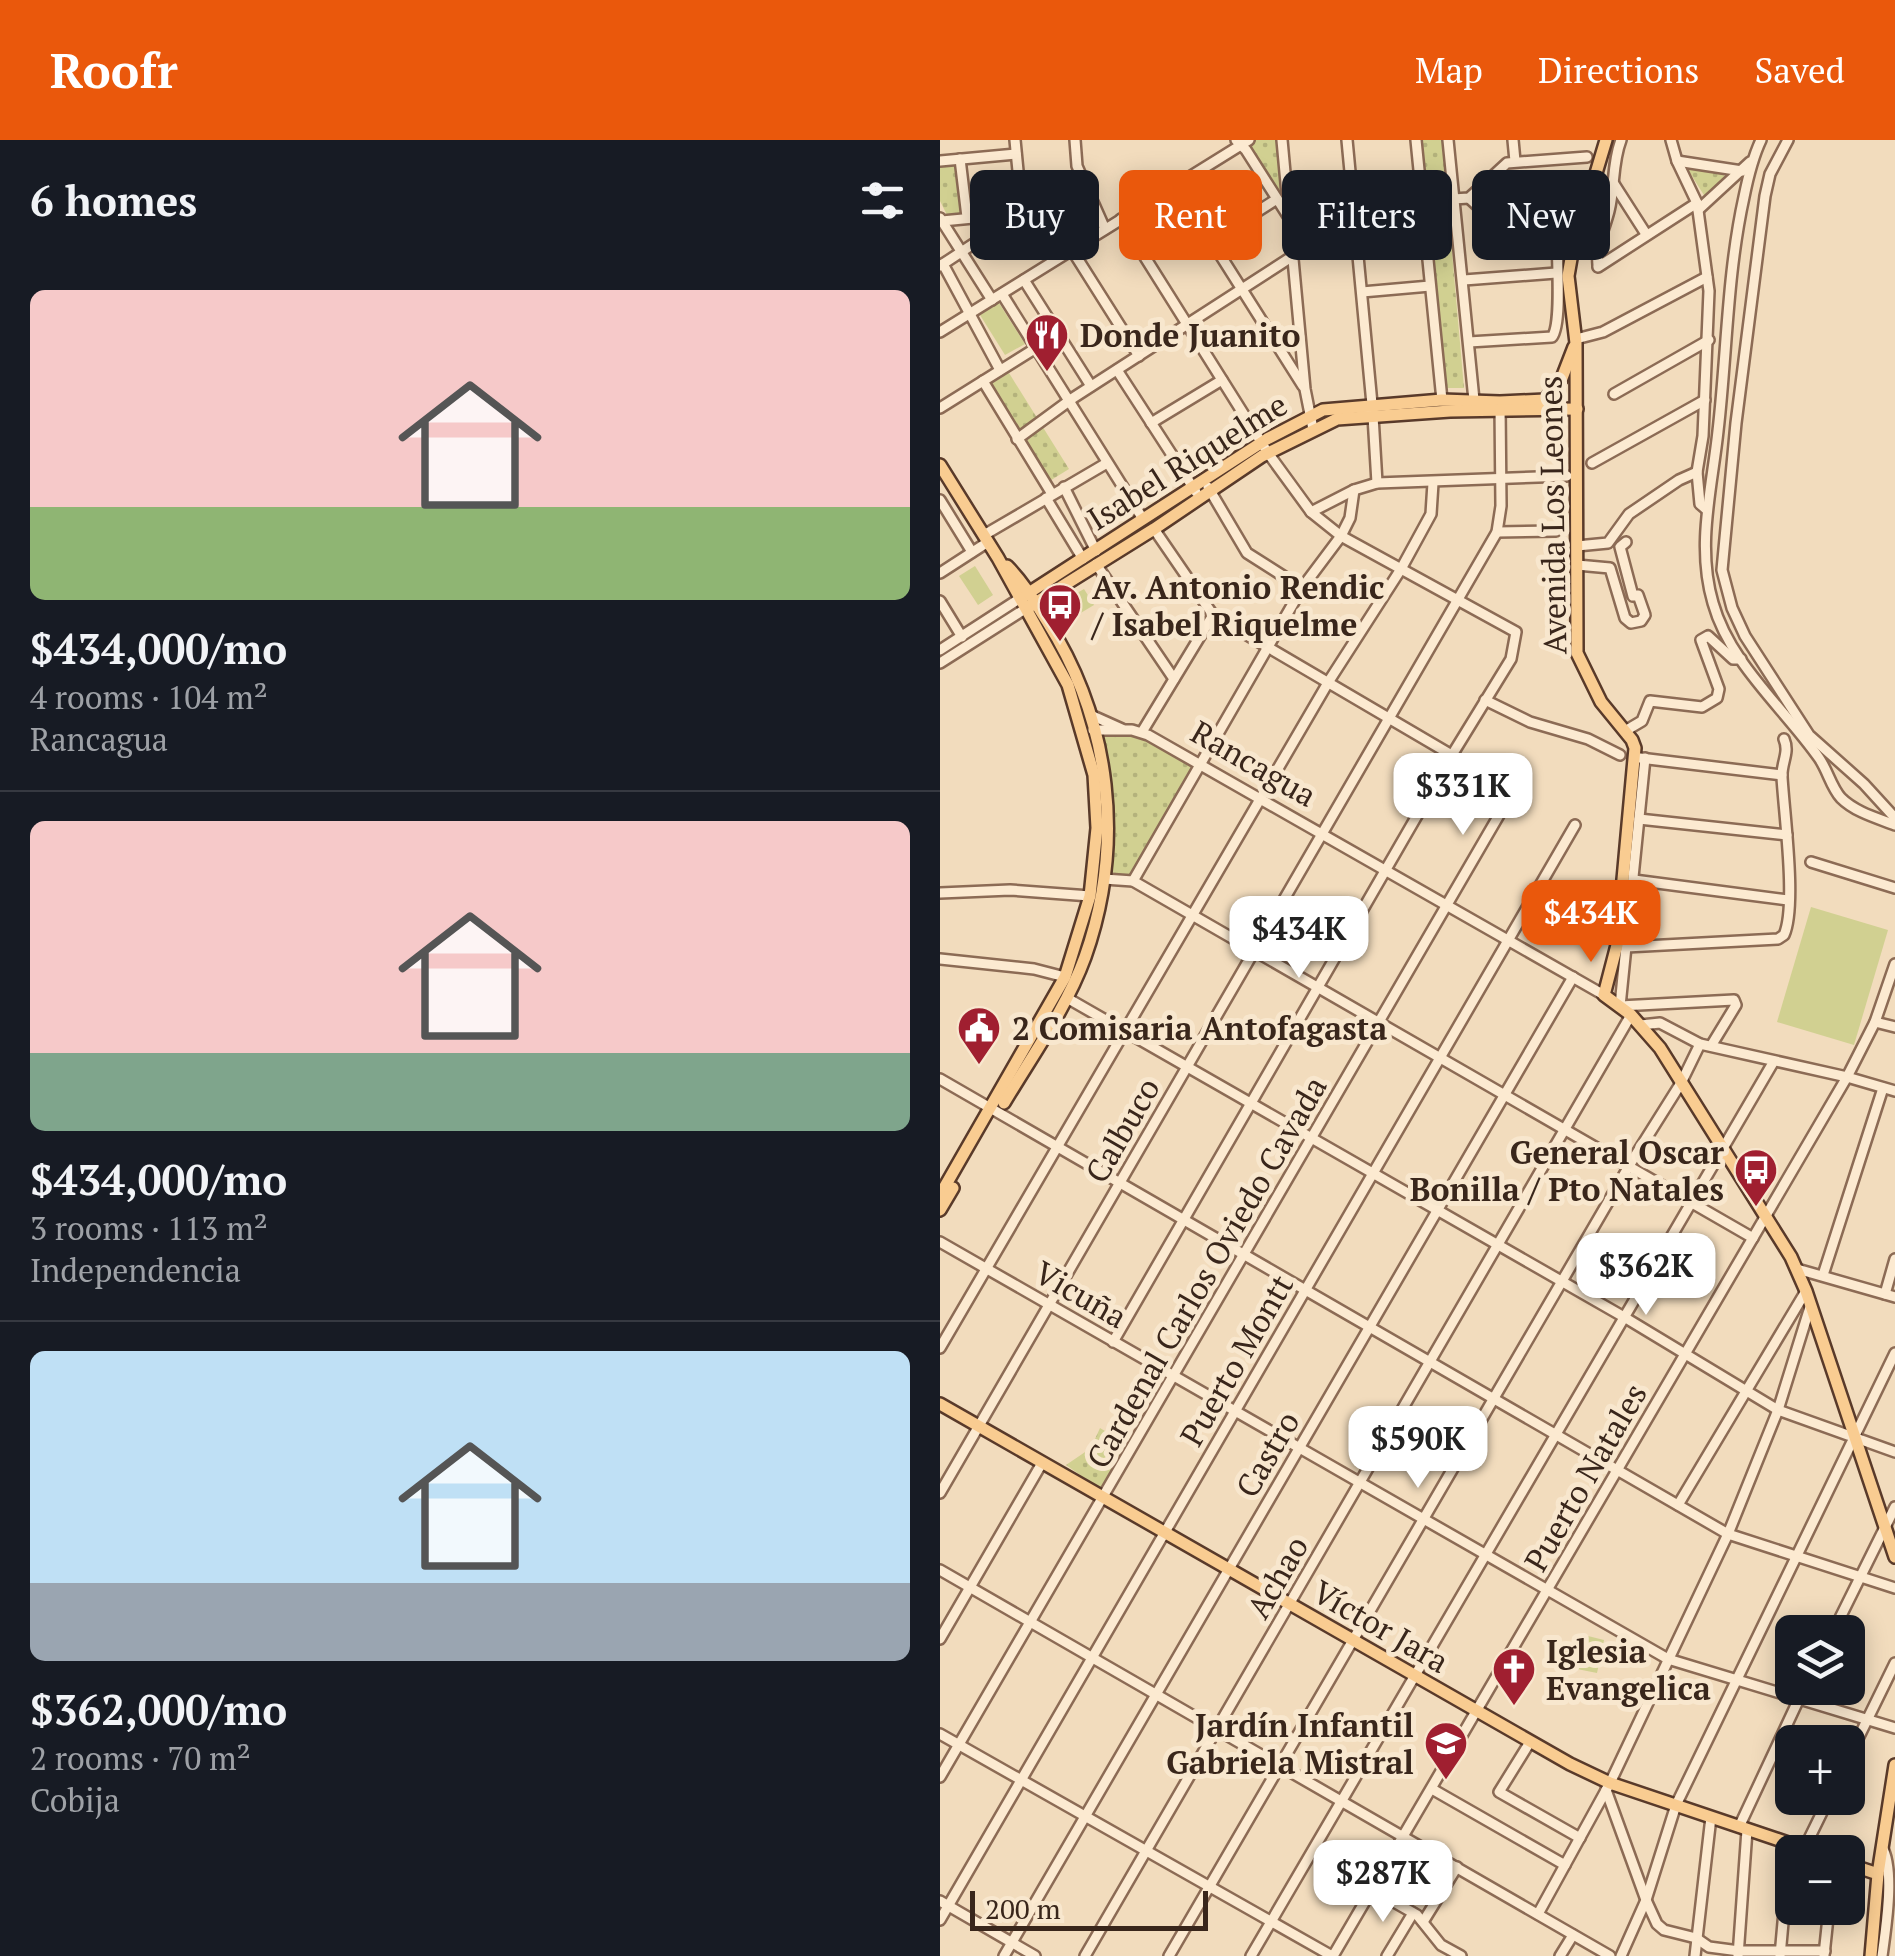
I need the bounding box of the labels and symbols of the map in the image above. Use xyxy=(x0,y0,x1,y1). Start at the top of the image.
restaurant icon: Donde Juanito xyxy=(1024,312,1070,373)
place label: Donde Juanito xyxy=(1080,314,1301,356)
street label: Avenida Los Leones xyxy=(1529,375,1575,655)
street label: Isabel Riquelme xyxy=(1079,383,1295,539)
place label: Av. Antonio Rendic / Isabel Riquelme xyxy=(1090,566,1385,645)
bus stop icon: Av. Antonio Rendic / Isabel Riquelme xyxy=(1037,582,1083,643)
street label: Rancagua xyxy=(1184,710,1324,816)
pin: $331K xyxy=(1393,753,1533,838)
pin: $434K xyxy=(1521,880,1661,965)
pin: $434K xyxy=(1229,896,1369,981)
public building icon: 2 Comisaria Antofagasta xyxy=(956,1005,1002,1066)
place label: 2 Comisaria Antofagasta xyxy=(1012,1007,1387,1049)
street label: Cardenal Carlos Oviedo Cavada xyxy=(1076,1069,1336,1475)
street label: Calbuco xyxy=(1075,1070,1169,1190)
place label: General Oscar Bonilla / Pto Natales xyxy=(1410,1131,1724,1210)
bus stop icon: General Oscar Bonilla / Pto Natales xyxy=(1733,1147,1779,1208)
pin: $362K xyxy=(1576,1233,1716,1318)
street label: Vicuña xyxy=(1027,1251,1135,1337)
street label: Puerto Montt xyxy=(1170,1267,1302,1453)
street label: Puerto Natales xyxy=(1514,1375,1656,1579)
street label: Castro xyxy=(1226,1403,1308,1505)
pin: $590K xyxy=(1348,1406,1488,1491)
street label: Achao xyxy=(1237,1528,1317,1626)
street label: Víctor Jara xyxy=(1305,1570,1457,1682)
place label: Iglesia Evangelica xyxy=(1546,1630,1711,1709)
church icon: Iglesia Evangelica xyxy=(1491,1646,1537,1707)
place label: Jardín Infantil Gabriela Mistral xyxy=(1166,1704,1414,1783)
school or university icon: Jardín Infantil Gabriela Mistral xyxy=(1423,1720,1469,1781)
pin: $287K xyxy=(1313,1840,1453,1925)
scale bar xyxy=(970,1886,1208,1930)

